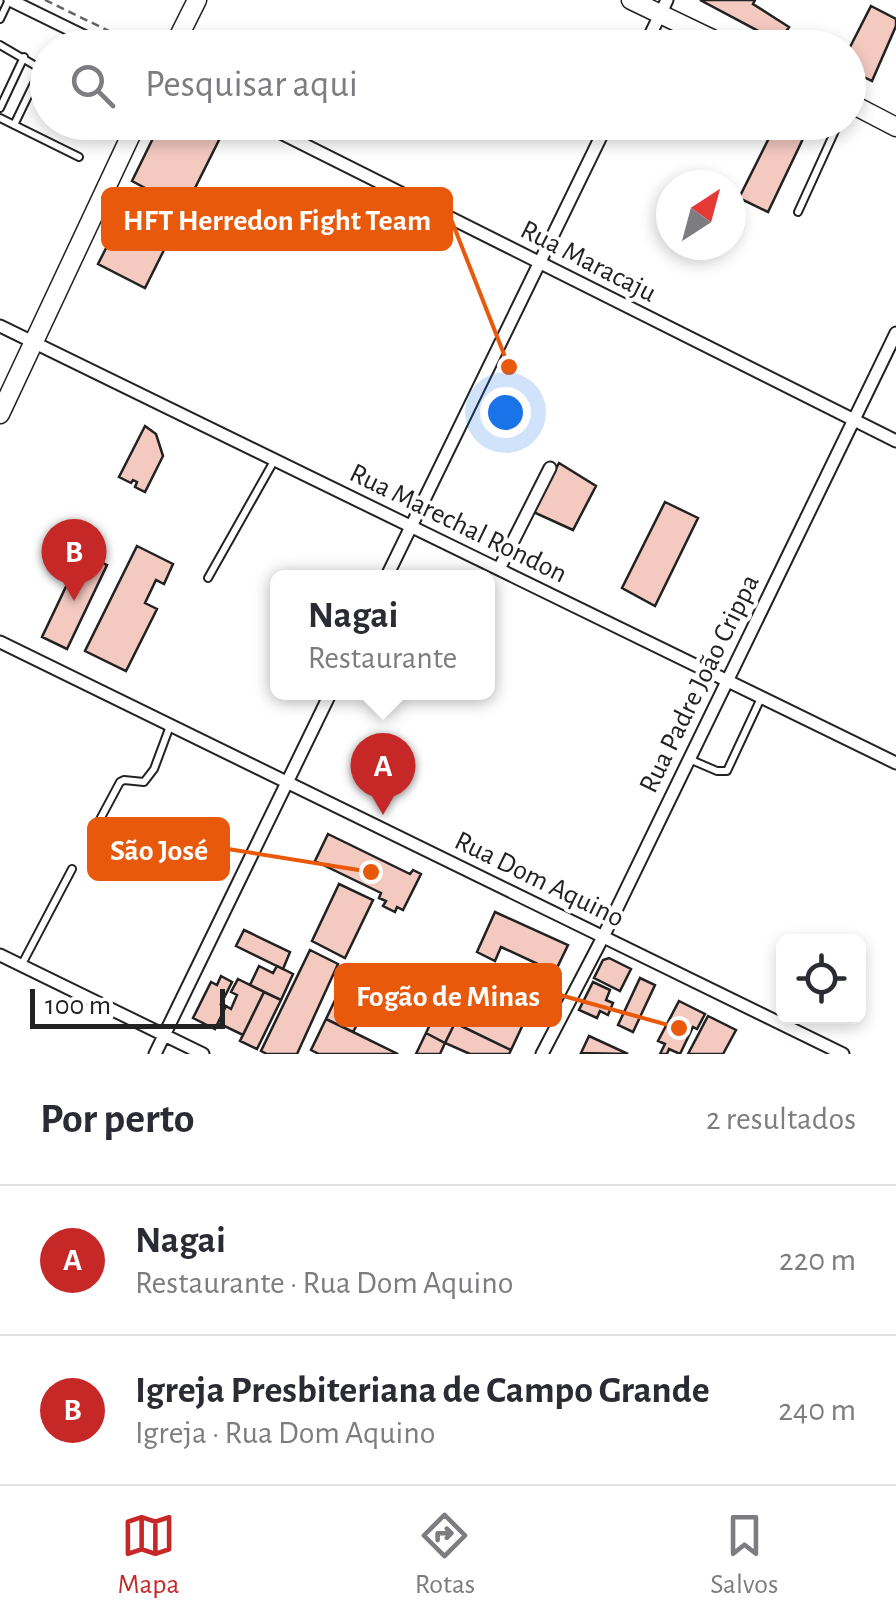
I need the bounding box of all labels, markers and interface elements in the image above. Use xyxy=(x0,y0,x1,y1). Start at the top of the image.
search box xyxy=(30,30,866,140)
icon: search xyxy=(65,58,120,113)
text: Pesquisar aqui xyxy=(145,66,358,104)
north arrow xyxy=(656,170,746,260)
callout: HFT Herredon Fight Team xyxy=(103,189,451,249)
text: HFT Herredon Fight Team xyxy=(123,206,431,236)
street label: Rua Maracaju xyxy=(516,216,660,308)
your location xyxy=(480,387,531,438)
street label: Rua Marechal Rondon xyxy=(345,459,571,589)
pin: B xyxy=(42,518,106,601)
popup xyxy=(270,570,495,700)
street label: Rua Padre João Crippa xyxy=(635,570,765,797)
text: Nagai xyxy=(308,597,398,635)
text: Restaurante xyxy=(308,642,457,674)
pin: A xyxy=(350,732,416,815)
callout: São José xyxy=(89,819,228,879)
street label: Rua Dom Aquino xyxy=(450,827,628,933)
text: São José xyxy=(110,836,208,866)
map controls xyxy=(776,934,866,1024)
button: locate xyxy=(776,934,866,1024)
callout: Fogão de Minas xyxy=(336,965,560,1025)
text: Fogão de Minas xyxy=(356,982,540,1012)
scale bar xyxy=(30,984,225,1028)
text: 100 m xyxy=(45,992,111,1020)
text: Por perto xyxy=(40,1098,194,1140)
text: 2 resultados xyxy=(706,1103,856,1135)
text: Nagai xyxy=(135,1222,226,1260)
text: A xyxy=(63,1244,82,1276)
text: 220 m xyxy=(779,1244,856,1276)
text: Restaurante · Rua Dom Aquino xyxy=(135,1267,514,1299)
text: Igreja Presbiteriana de Campo Grande xyxy=(135,1372,710,1410)
text: B xyxy=(63,1394,82,1426)
text: 240 m xyxy=(778,1394,856,1426)
text: Igreja · Rua Dom Aquino xyxy=(135,1417,436,1449)
tab: Mapa xyxy=(118,1508,180,1602)
tab: Rotas xyxy=(415,1508,475,1602)
tab: Salvos xyxy=(710,1508,778,1602)

